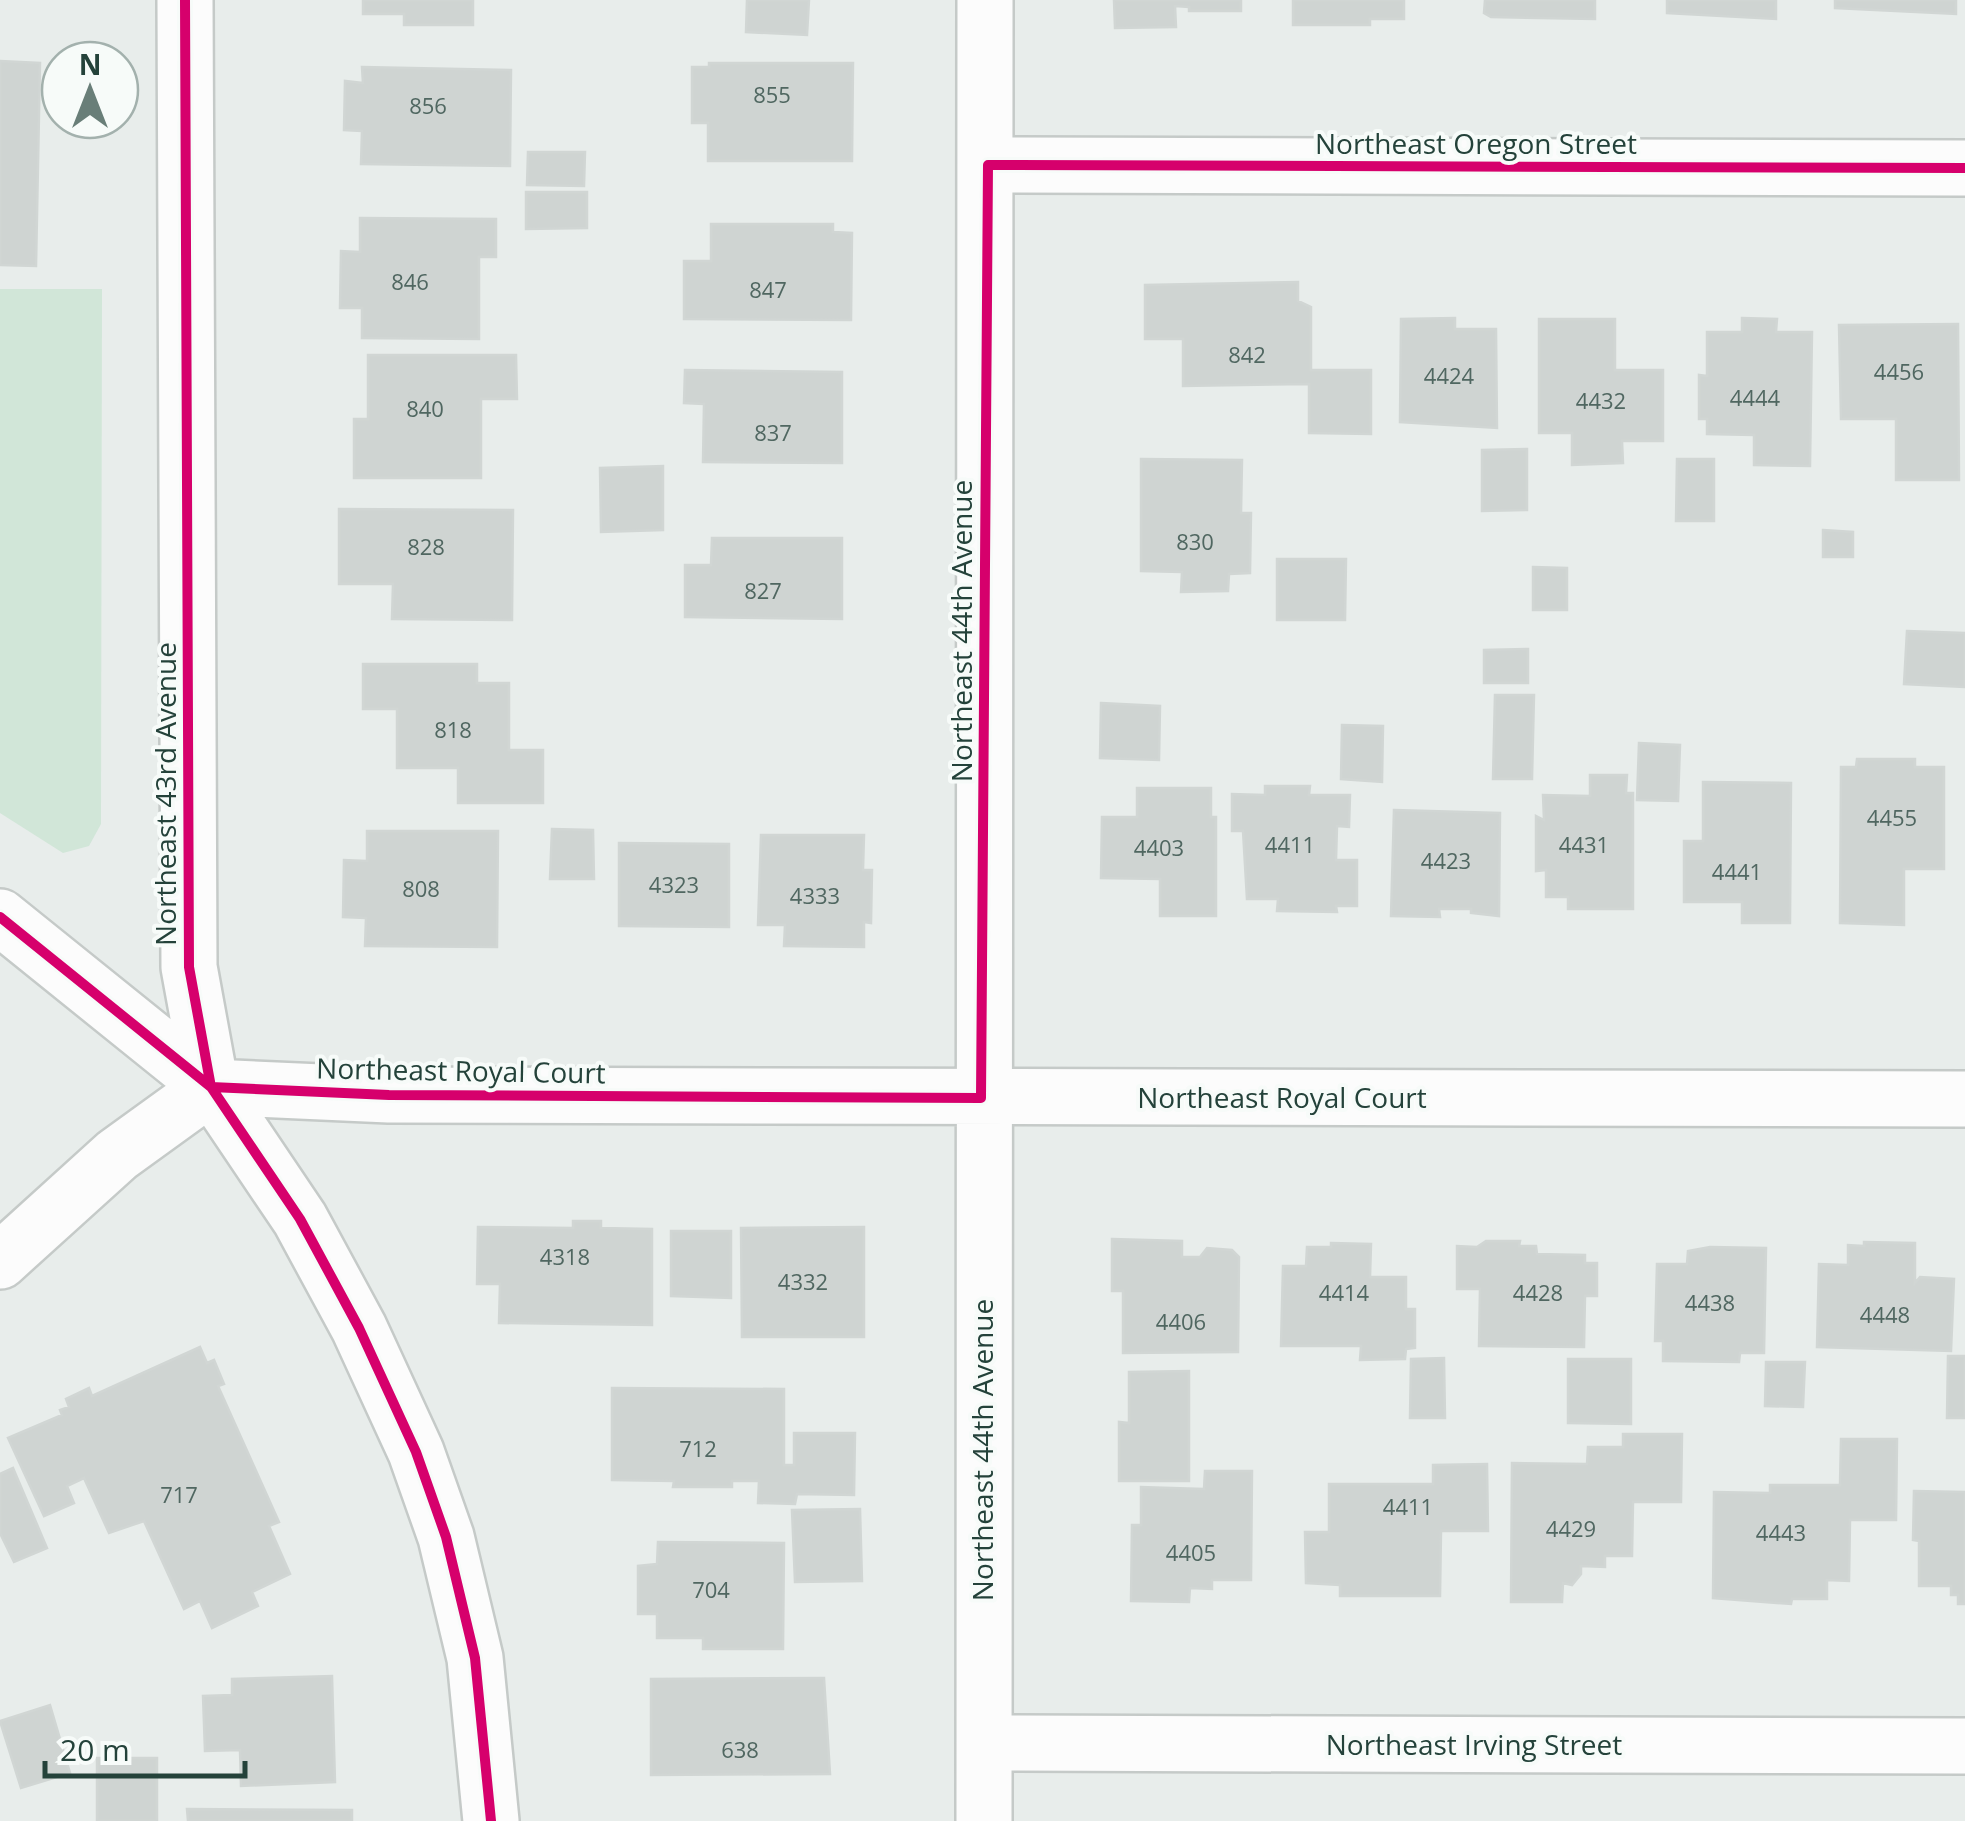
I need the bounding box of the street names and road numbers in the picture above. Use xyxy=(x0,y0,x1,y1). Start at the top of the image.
street label: Northeast Oregon Street xyxy=(1315,124,1637,162)
street label: Northeast 44th Avenue xyxy=(942,480,980,782)
street label: Northeast 43rd Avenue xyxy=(146,642,184,946)
street label: Northeast Royal Court xyxy=(316,1048,606,1092)
street label: Northeast Royal Court xyxy=(1137,1078,1427,1116)
street label: Northeast 44th Avenue xyxy=(963,1299,1001,1601)
street label: Northeast Irving Street xyxy=(1326,1725,1622,1763)

